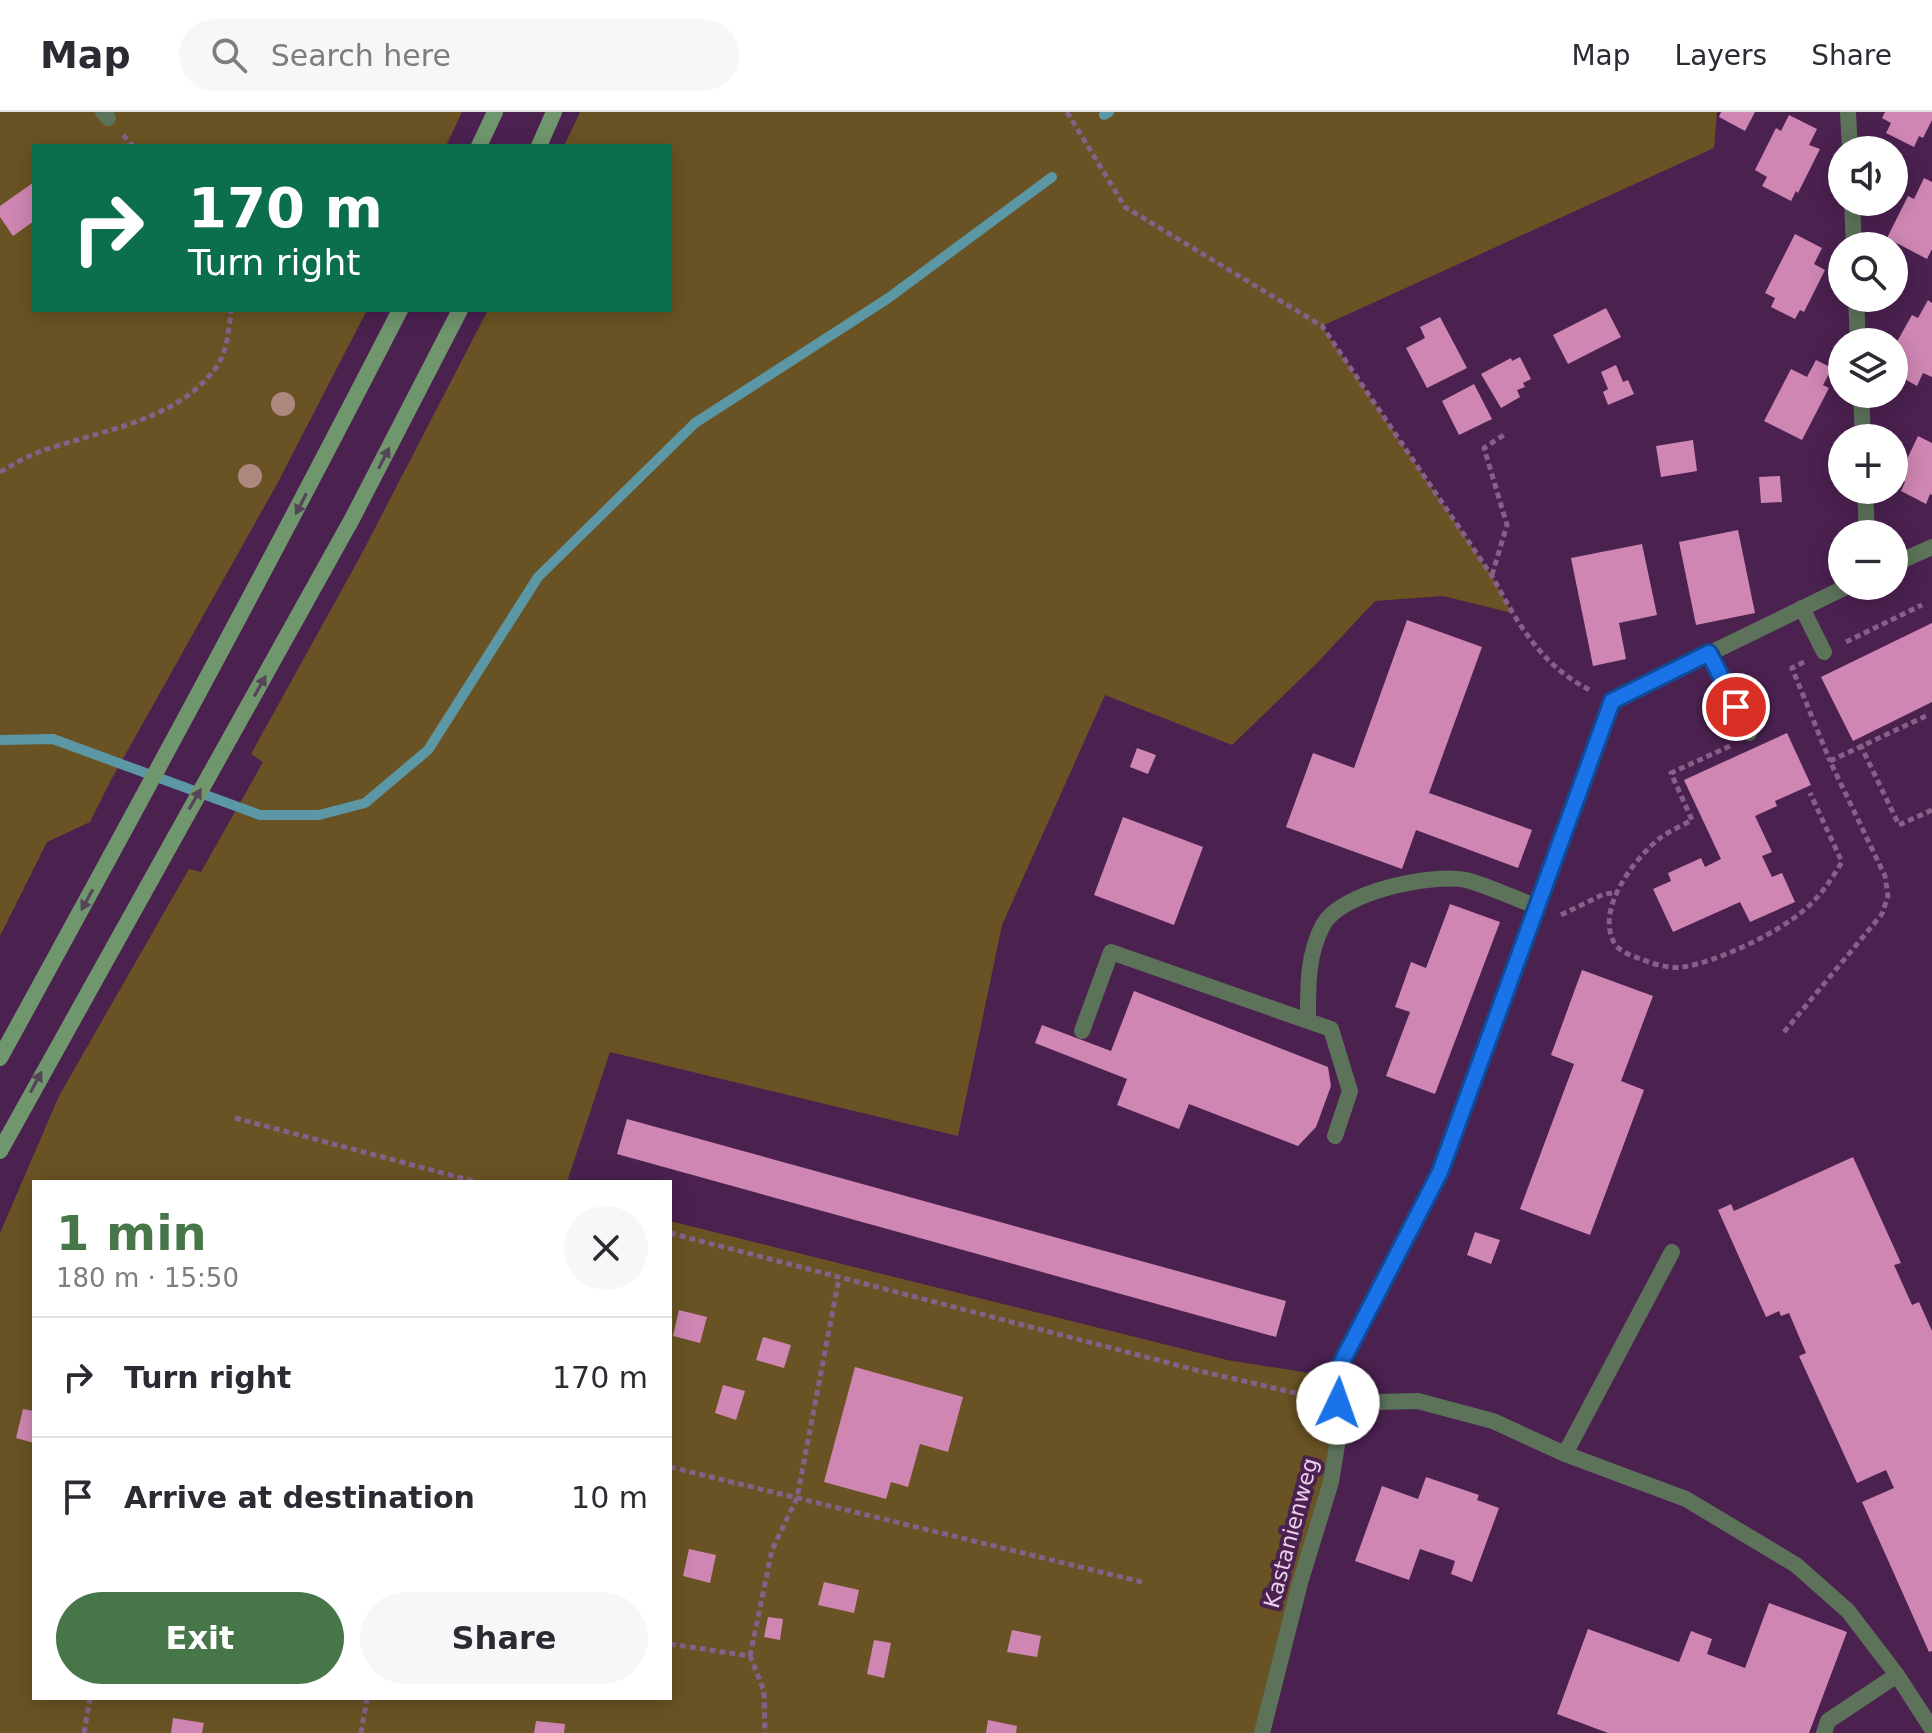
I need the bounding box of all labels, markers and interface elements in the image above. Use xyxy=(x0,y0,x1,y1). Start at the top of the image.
search box xyxy=(179,19,739,91)
text: Map xyxy=(40,33,131,77)
icon: search xyxy=(207,33,251,77)
text: Search here xyxy=(271,38,451,73)
text: Map xyxy=(1571,39,1631,72)
text: Layers xyxy=(1675,39,1767,72)
text: Share xyxy=(1811,39,1892,72)
map controls xyxy=(1828,136,1908,600)
button: sound xyxy=(1828,136,1908,216)
text: 170 m xyxy=(188,175,383,240)
icon: right xyxy=(56,176,160,280)
button: search xyxy=(1828,232,1908,312)
text: Turn right xyxy=(188,242,360,283)
button: layers xyxy=(1828,328,1908,408)
button: + xyxy=(1828,424,1908,504)
one-way arrow xyxy=(378,446,391,469)
one-way arrow xyxy=(294,493,307,516)
button: − xyxy=(1828,520,1908,600)
pin xyxy=(1702,673,1770,741)
one-way arrow xyxy=(253,675,267,697)
icon: arrive xyxy=(1714,685,1758,729)
one-way arrow xyxy=(188,788,202,810)
one-way arrow xyxy=(80,888,94,911)
one-way arrow xyxy=(29,1071,43,1093)
text: 1 min xyxy=(56,1205,207,1261)
button: close xyxy=(564,1206,648,1290)
text: 180 m · 15:50 xyxy=(56,1263,239,1293)
icon: right xyxy=(56,1355,100,1399)
text: Turn right xyxy=(124,1360,291,1395)
text: 170 m xyxy=(552,1360,648,1395)
position arrow xyxy=(1296,1361,1380,1445)
street label: Kastanienweg xyxy=(1259,1455,1323,1611)
icon: arrive xyxy=(56,1475,100,1519)
text: Arrive at destination xyxy=(124,1480,475,1515)
text: 10 m xyxy=(571,1480,648,1515)
button: Exit xyxy=(56,1592,344,1684)
button: Share xyxy=(360,1592,648,1684)

